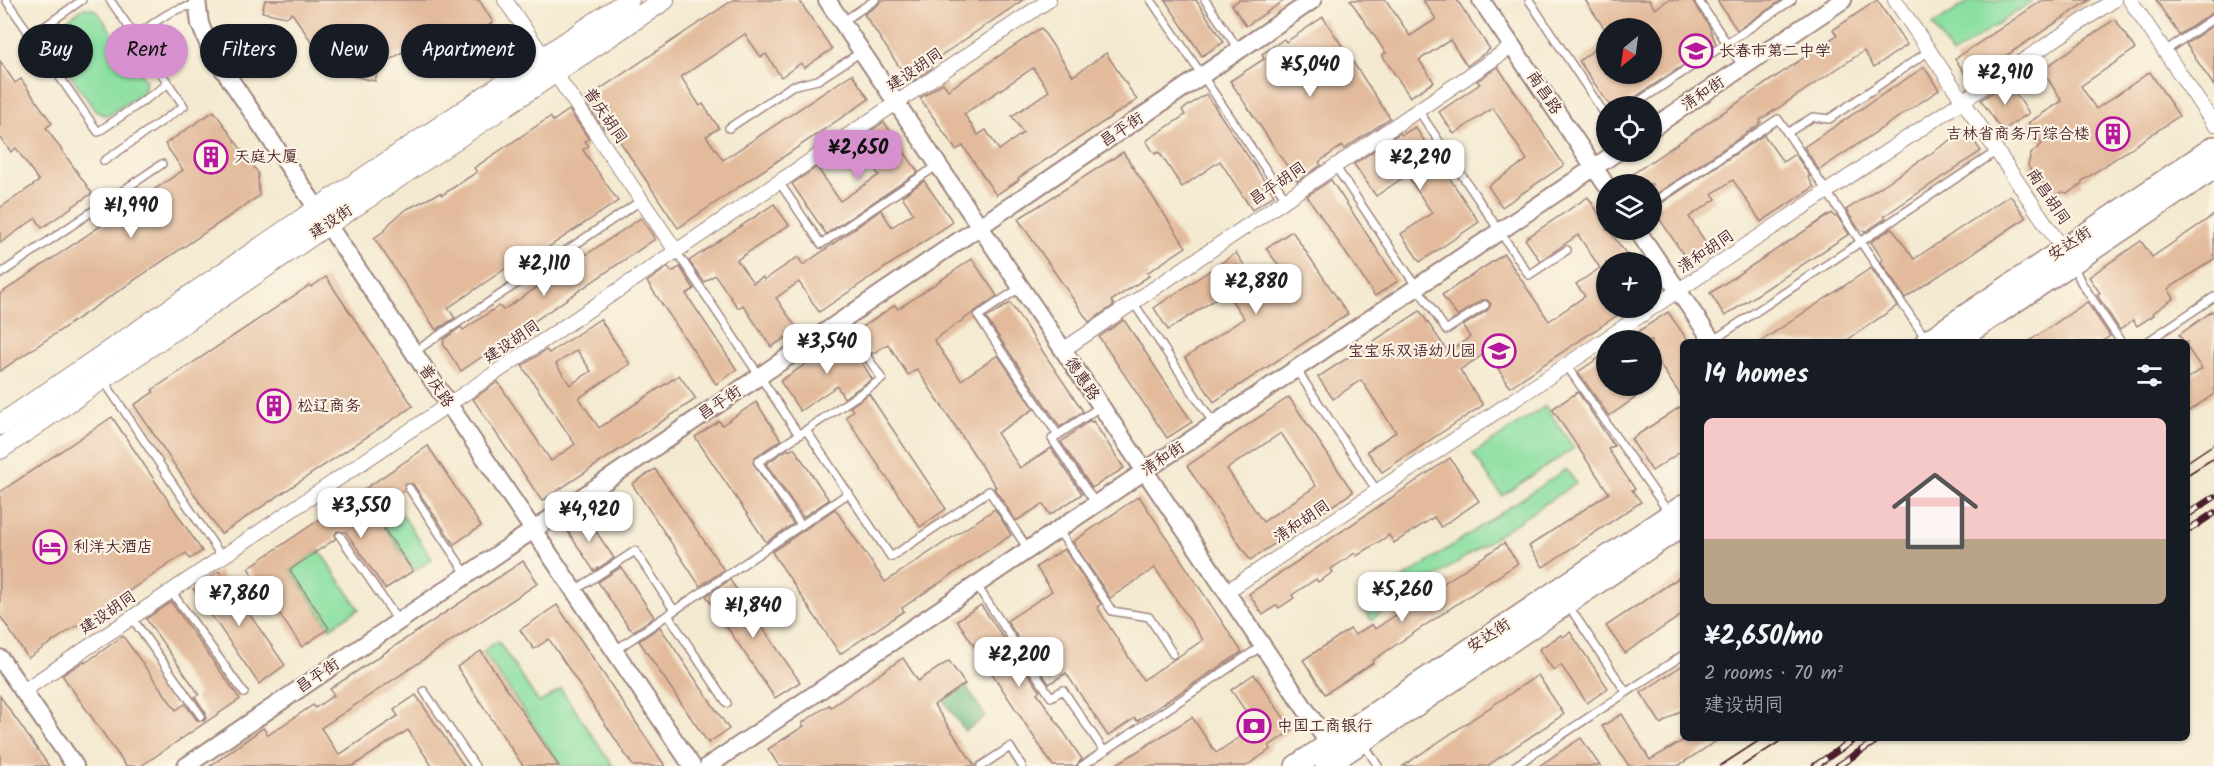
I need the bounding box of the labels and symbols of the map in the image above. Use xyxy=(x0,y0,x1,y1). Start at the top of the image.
north arrow xyxy=(1596,18,1662,84)
school or university icon: 长春市第二中学 xyxy=(1678,33,1714,69)
place label: 长春市第二中学 xyxy=(1719,39,1831,64)
street label: 建设胡同 xyxy=(881,42,949,98)
pin: ¥5,040 xyxy=(1261,47,1359,98)
pin: ¥2,910 xyxy=(1956,55,2054,106)
street label: 南昌路 xyxy=(1520,66,1568,120)
street label: 清和街 xyxy=(1676,70,1730,118)
street label: 普庆胡同 xyxy=(577,82,633,150)
street label: 昌平街 xyxy=(1095,106,1149,154)
building icon: 吉林省商务厅综合楼 xyxy=(2095,116,2131,152)
place label: 吉林省商务厅综合楼 xyxy=(1946,122,2090,147)
pin: ¥2,650 xyxy=(809,130,907,181)
building icon: 天庭大厦 xyxy=(193,139,229,175)
pin: ¥2,290 xyxy=(1371,140,1469,191)
place label: 天庭大厦 xyxy=(234,145,298,170)
street label: 昌平胡同 xyxy=(1244,156,1312,212)
street label: 南昌胡同 xyxy=(2020,163,2076,231)
pin: ¥1,990 xyxy=(82,188,180,239)
street label: 建设街 xyxy=(304,198,358,246)
street label: 安达街 xyxy=(2043,220,2097,268)
street label: 清和胡同 xyxy=(1672,224,1740,280)
pin: ¥2,110 xyxy=(495,246,593,297)
pin: ¥2,880 xyxy=(1207,264,1305,315)
street label: 建设胡同 xyxy=(478,314,546,370)
pin: ¥3,540 xyxy=(778,324,876,375)
school or university icon: 宝宝乐双语幼儿园 xyxy=(1481,333,1517,369)
place label: 宝宝乐双语幼儿园 xyxy=(1348,339,1476,364)
street label: 德惠路 xyxy=(1058,352,1106,406)
street label: 普庆路 xyxy=(412,359,460,413)
street label: 昌平街 xyxy=(693,379,747,427)
building icon: 松辽商务 xyxy=(256,388,292,424)
place label: 松辽商务 xyxy=(297,394,361,419)
street label: 清和街 xyxy=(1136,435,1190,483)
pin: ¥3,550 xyxy=(312,488,410,539)
pin: ¥4,920 xyxy=(540,492,638,543)
street label: 清和胡同 xyxy=(1268,494,1336,550)
hotel icon: 利洋大酒店 xyxy=(32,529,68,565)
place label: 利洋大酒店 xyxy=(73,535,153,560)
pin: ¥5,260 xyxy=(1353,572,1451,623)
pin: ¥7,860 xyxy=(190,576,288,627)
street label: 建设胡同 xyxy=(74,585,142,641)
pin: ¥1,840 xyxy=(704,588,802,639)
street label: 安达街 xyxy=(1462,612,1516,660)
pin: ¥2,200 xyxy=(970,637,1068,688)
street label: 昌平街 xyxy=(291,652,345,700)
bank icon: 中国工商银行 xyxy=(1236,708,1272,744)
place label: 中国工商银行 xyxy=(1277,714,1373,739)

